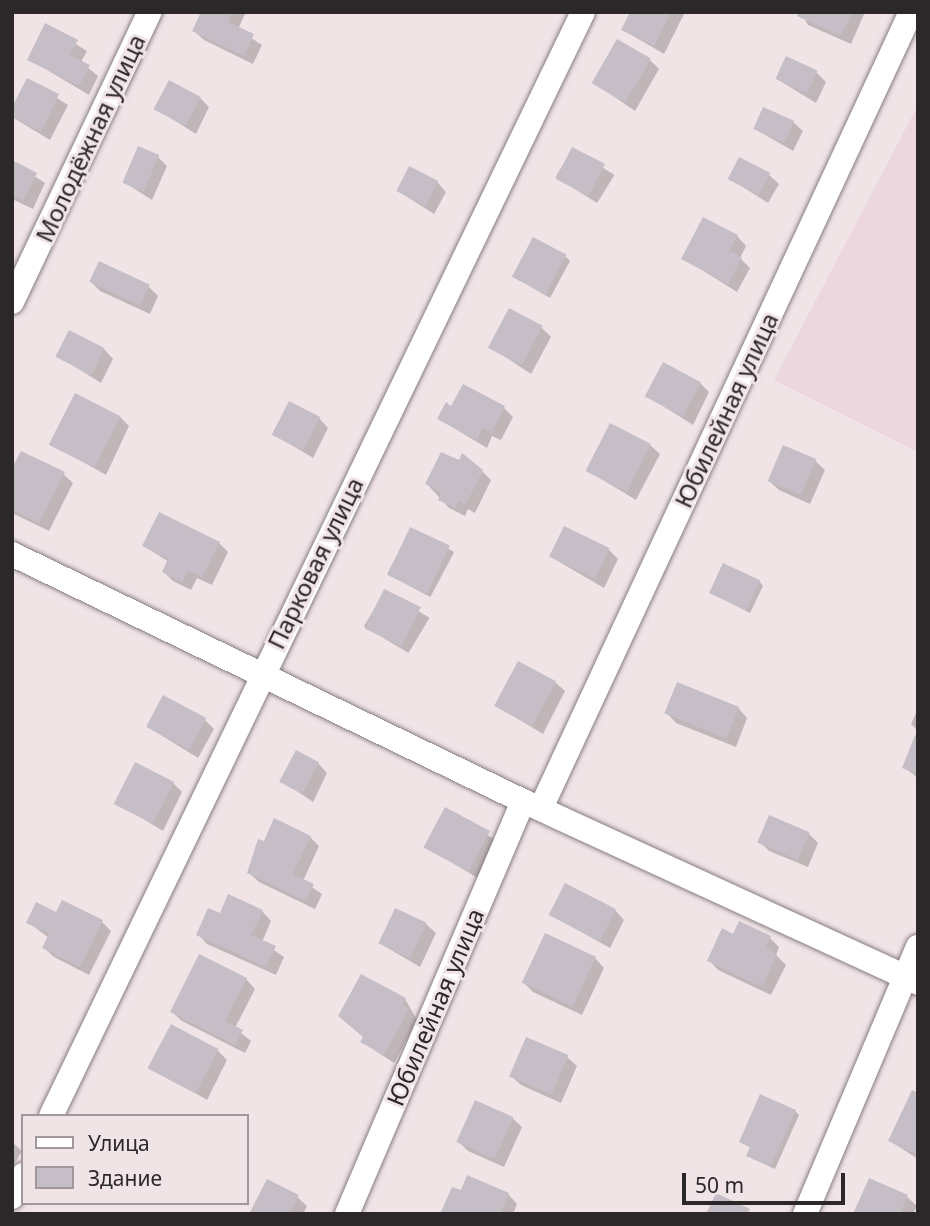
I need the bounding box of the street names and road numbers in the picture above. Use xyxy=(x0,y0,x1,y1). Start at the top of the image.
street label: Молодёжная улица xyxy=(29,30,151,246)
street label: Юбилейная улица xyxy=(668,308,784,512)
street label: Парковая улица xyxy=(261,473,369,653)
street label: Юбилейная улица xyxy=(380,904,490,1110)

